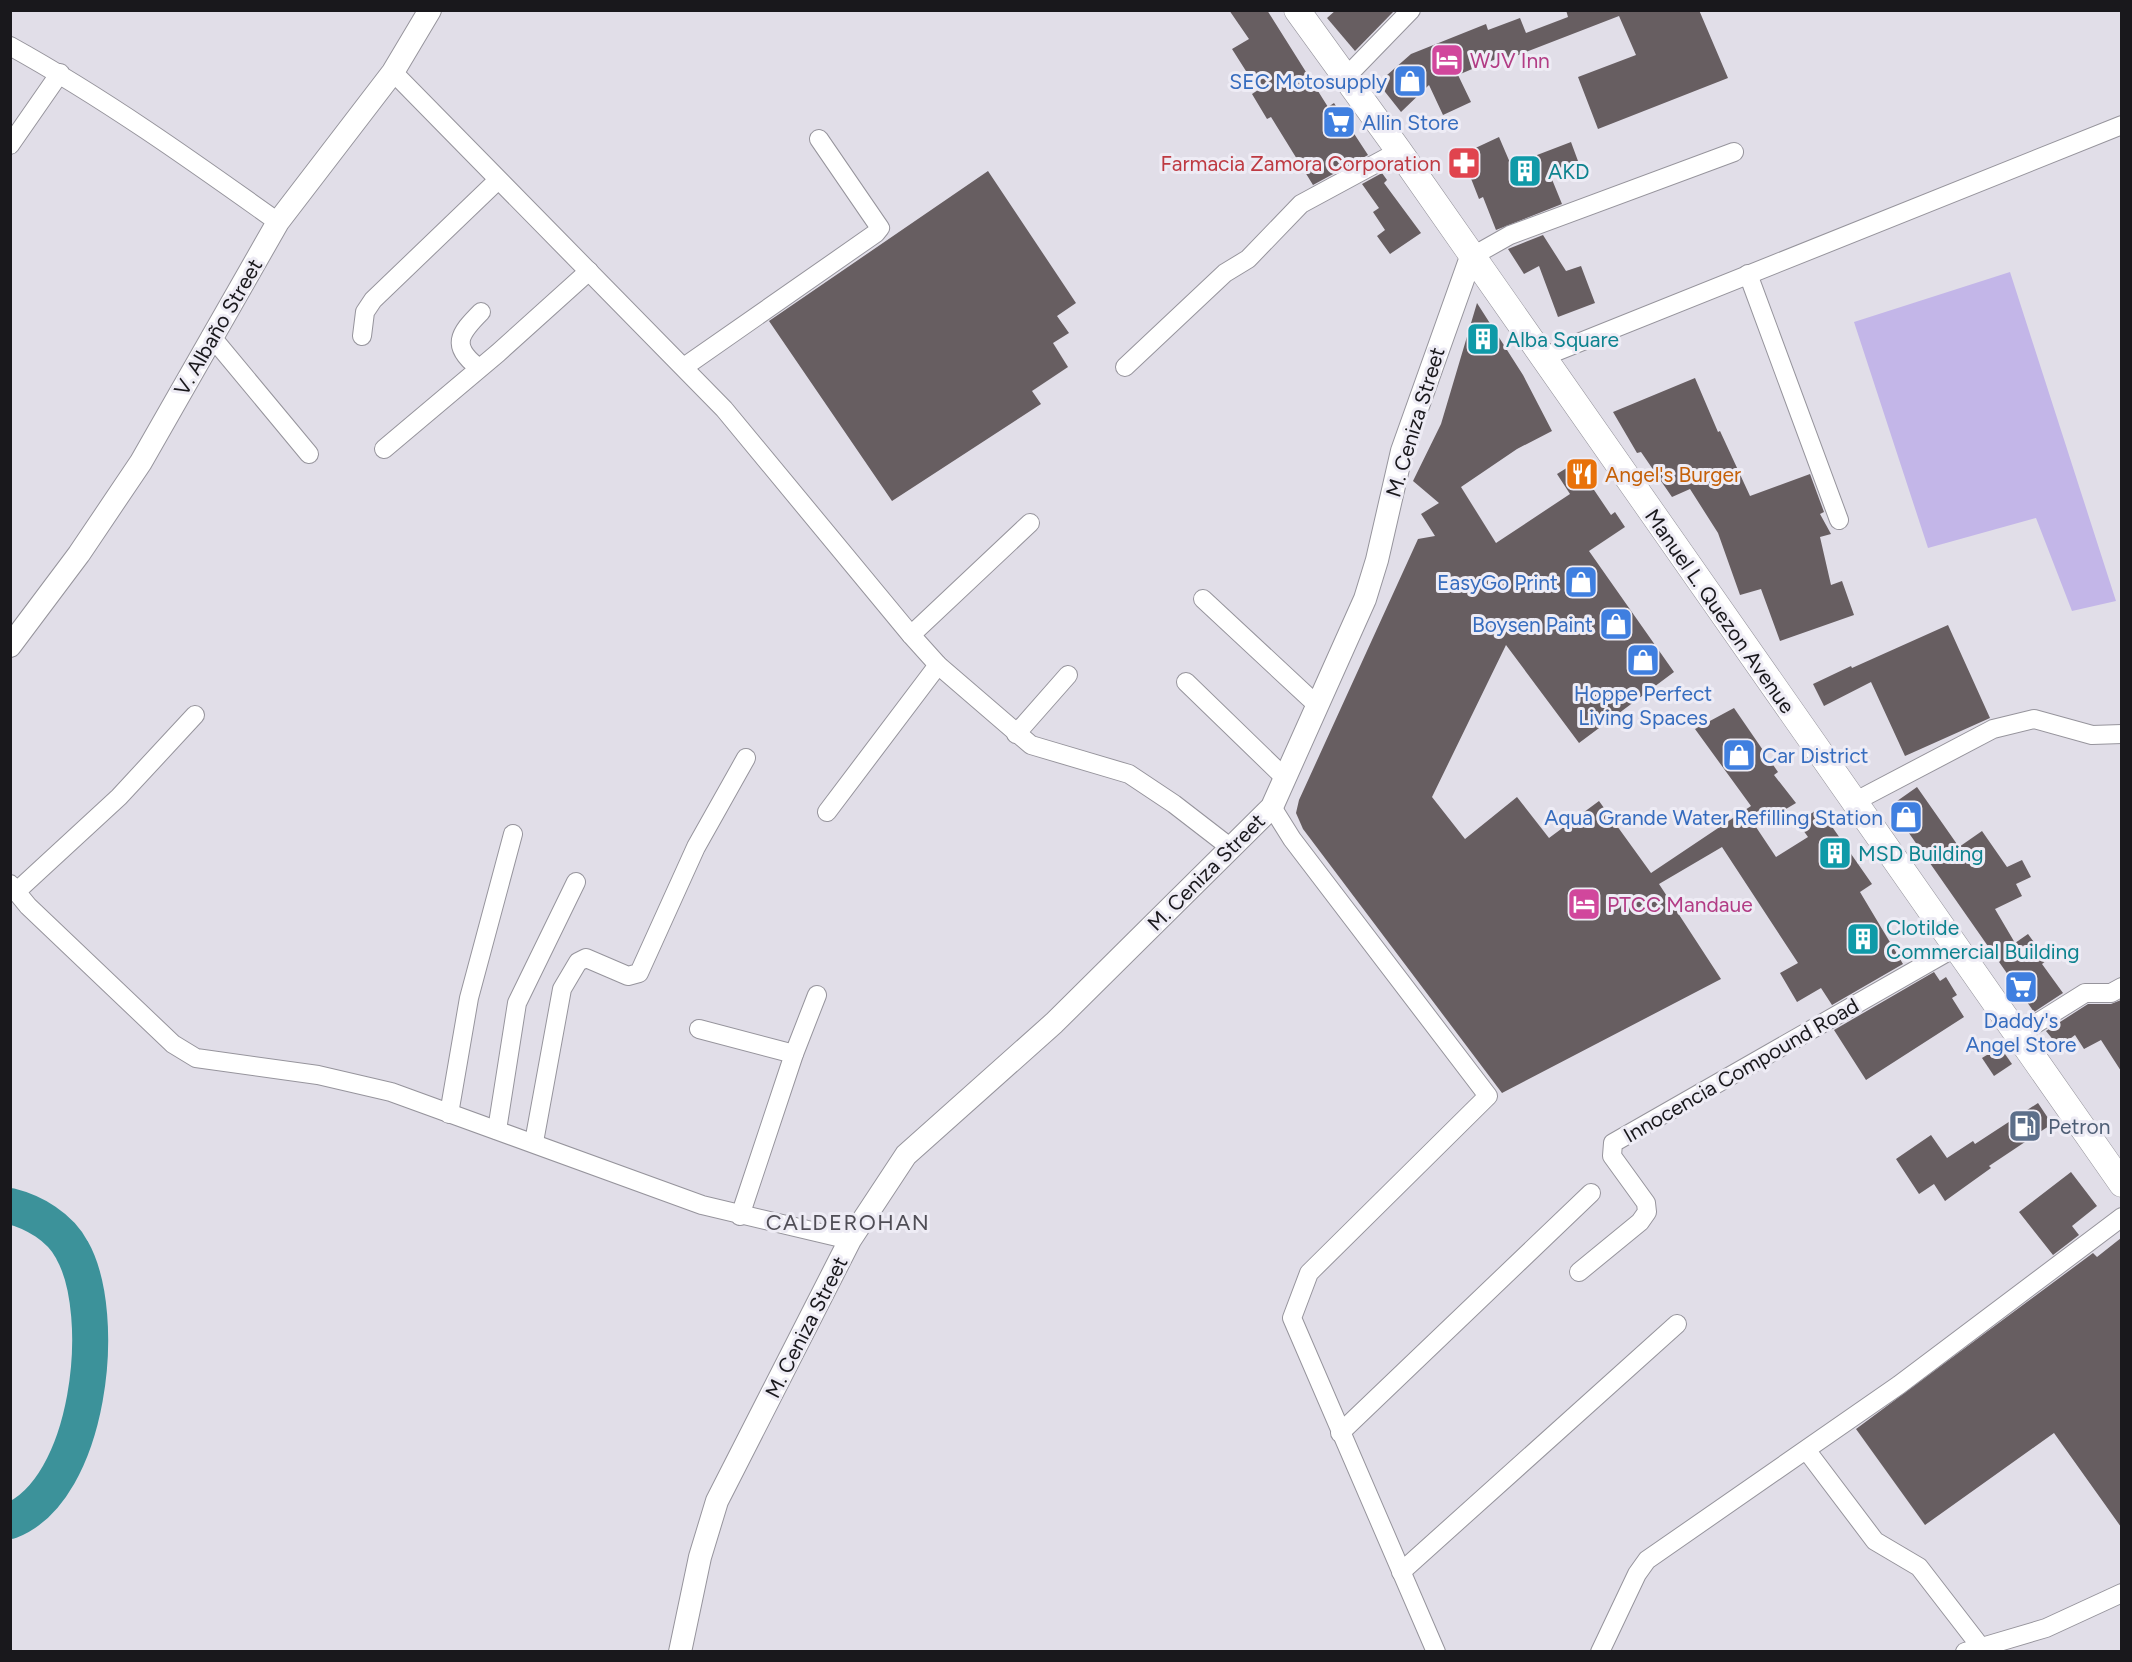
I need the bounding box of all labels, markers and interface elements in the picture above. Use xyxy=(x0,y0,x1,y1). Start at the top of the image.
hotel icon: WJV Inn xyxy=(1429,42,1465,78)
place label: WJV Inn xyxy=(1470,48,1550,73)
shop icon: SEC Motosupply xyxy=(1392,63,1428,99)
place label: SEC Motosupply xyxy=(1229,69,1387,94)
supermarket icon: Allin Store xyxy=(1321,104,1357,140)
place label: Allin Store xyxy=(1362,110,1459,135)
pharmacy icon: Farmacia Zamora Corporation xyxy=(1446,145,1482,181)
place label: Farmacia Zamora Corporation xyxy=(1160,151,1441,176)
building icon: AKD xyxy=(1507,153,1543,189)
place label: AKD xyxy=(1548,159,1589,184)
street label: V. Albaño Street xyxy=(169,254,267,400)
building icon: Alba Square xyxy=(1465,321,1501,357)
place label: Alba Square xyxy=(1506,327,1619,352)
street label: M. Ceniza Street xyxy=(1380,344,1450,500)
restaurant icon: Angel's Burger xyxy=(1564,456,1600,492)
place label: Angel's Burger xyxy=(1605,462,1741,487)
street label: Manuel L. Quezon Avenue xyxy=(1640,504,1800,718)
shop icon: EasyGo Print xyxy=(1563,564,1599,600)
place label: EasyGo Print xyxy=(1437,570,1558,595)
shop icon: Boysen Paint xyxy=(1598,606,1634,642)
place label: Boysen Paint xyxy=(1472,612,1593,637)
shop icon: Hoppe Perfect Living Spaces xyxy=(1625,642,1661,678)
place label: Hoppe Perfect Living Spaces xyxy=(1574,681,1712,730)
shop icon: Car District xyxy=(1721,737,1757,773)
place label: Car District xyxy=(1762,743,1869,768)
shop icon: Aqua Grande Water Refilling Station xyxy=(1888,799,1924,835)
place label: Aqua Grande Water Refilling Station xyxy=(1544,805,1883,830)
street label: M. Ceniza Street xyxy=(1142,808,1270,936)
building icon: MSD Building xyxy=(1817,835,1853,871)
place label: MSD Building xyxy=(1858,841,1984,866)
hotel icon: PTCC Mandaue xyxy=(1566,886,1602,922)
place label: PTCC Mandaue xyxy=(1607,892,1753,917)
place label: Clotilde Commercial Building xyxy=(1886,915,2080,964)
building icon: Clotilde Commercial Building xyxy=(1845,921,1881,957)
supermarket icon: Daddy's Angel Store xyxy=(2003,969,2039,1005)
street label: Innocencia Compound Road xyxy=(1619,992,1863,1148)
place label: Daddy's Angel Store xyxy=(1965,1008,2077,1057)
fuel station icon: Petron xyxy=(2007,1108,2043,1144)
place label: Petron xyxy=(2048,1114,2110,1139)
district label: CALDEROHAN xyxy=(766,1209,930,1236)
street label: M. Ceniza Street xyxy=(760,1252,852,1402)

